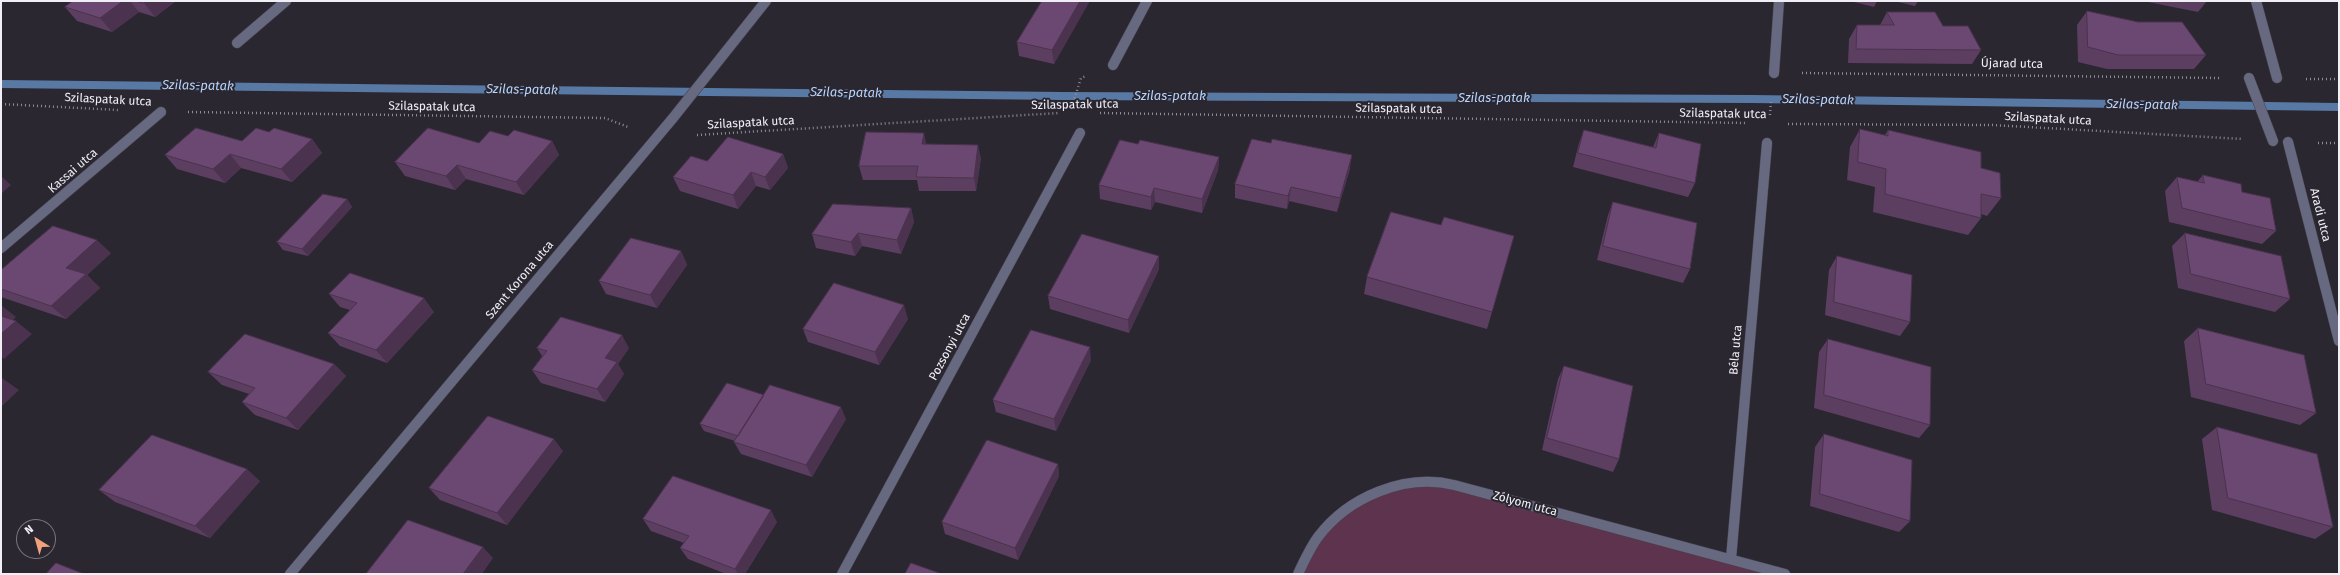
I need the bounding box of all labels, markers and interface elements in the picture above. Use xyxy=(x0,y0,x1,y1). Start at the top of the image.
street label: Újarad utca xyxy=(1981,56,2043,72)
water label: Szilas-patak xyxy=(162,78,234,94)
water label: Szilas-patak xyxy=(486,82,558,98)
water label: Szilas-patak xyxy=(810,85,882,101)
water label: Szilas-patak xyxy=(1134,88,1206,104)
water label: Szilas-patak xyxy=(1458,90,1530,106)
street label: Szilaspatak utca xyxy=(64,91,152,109)
water label: Szilas-patak xyxy=(1782,92,1854,108)
street label: Szilaspatak utca xyxy=(1031,97,1119,113)
water label: Szilas-patak xyxy=(2106,97,2178,113)
street label: Szilaspatak utca xyxy=(388,99,476,115)
street label: Szilaspatak utca xyxy=(1355,101,1443,117)
street label: Szilaspatak utca xyxy=(1679,106,1767,122)
street label: Szilaspatak utca xyxy=(2004,110,2092,128)
street label: Szilaspatak utca xyxy=(707,114,795,132)
street label: Kassai utca xyxy=(45,146,101,196)
street label: Aradi utca xyxy=(2306,187,2334,243)
street label: Szent Korona utca xyxy=(483,238,557,322)
street label: Pozsonyi utca xyxy=(926,311,974,383)
street label: Béla utca xyxy=(1727,324,1745,376)
street label: Zólyom utca xyxy=(1491,489,1559,519)
north arrow xyxy=(16,519,56,559)
text: N xyxy=(22,522,36,537)

